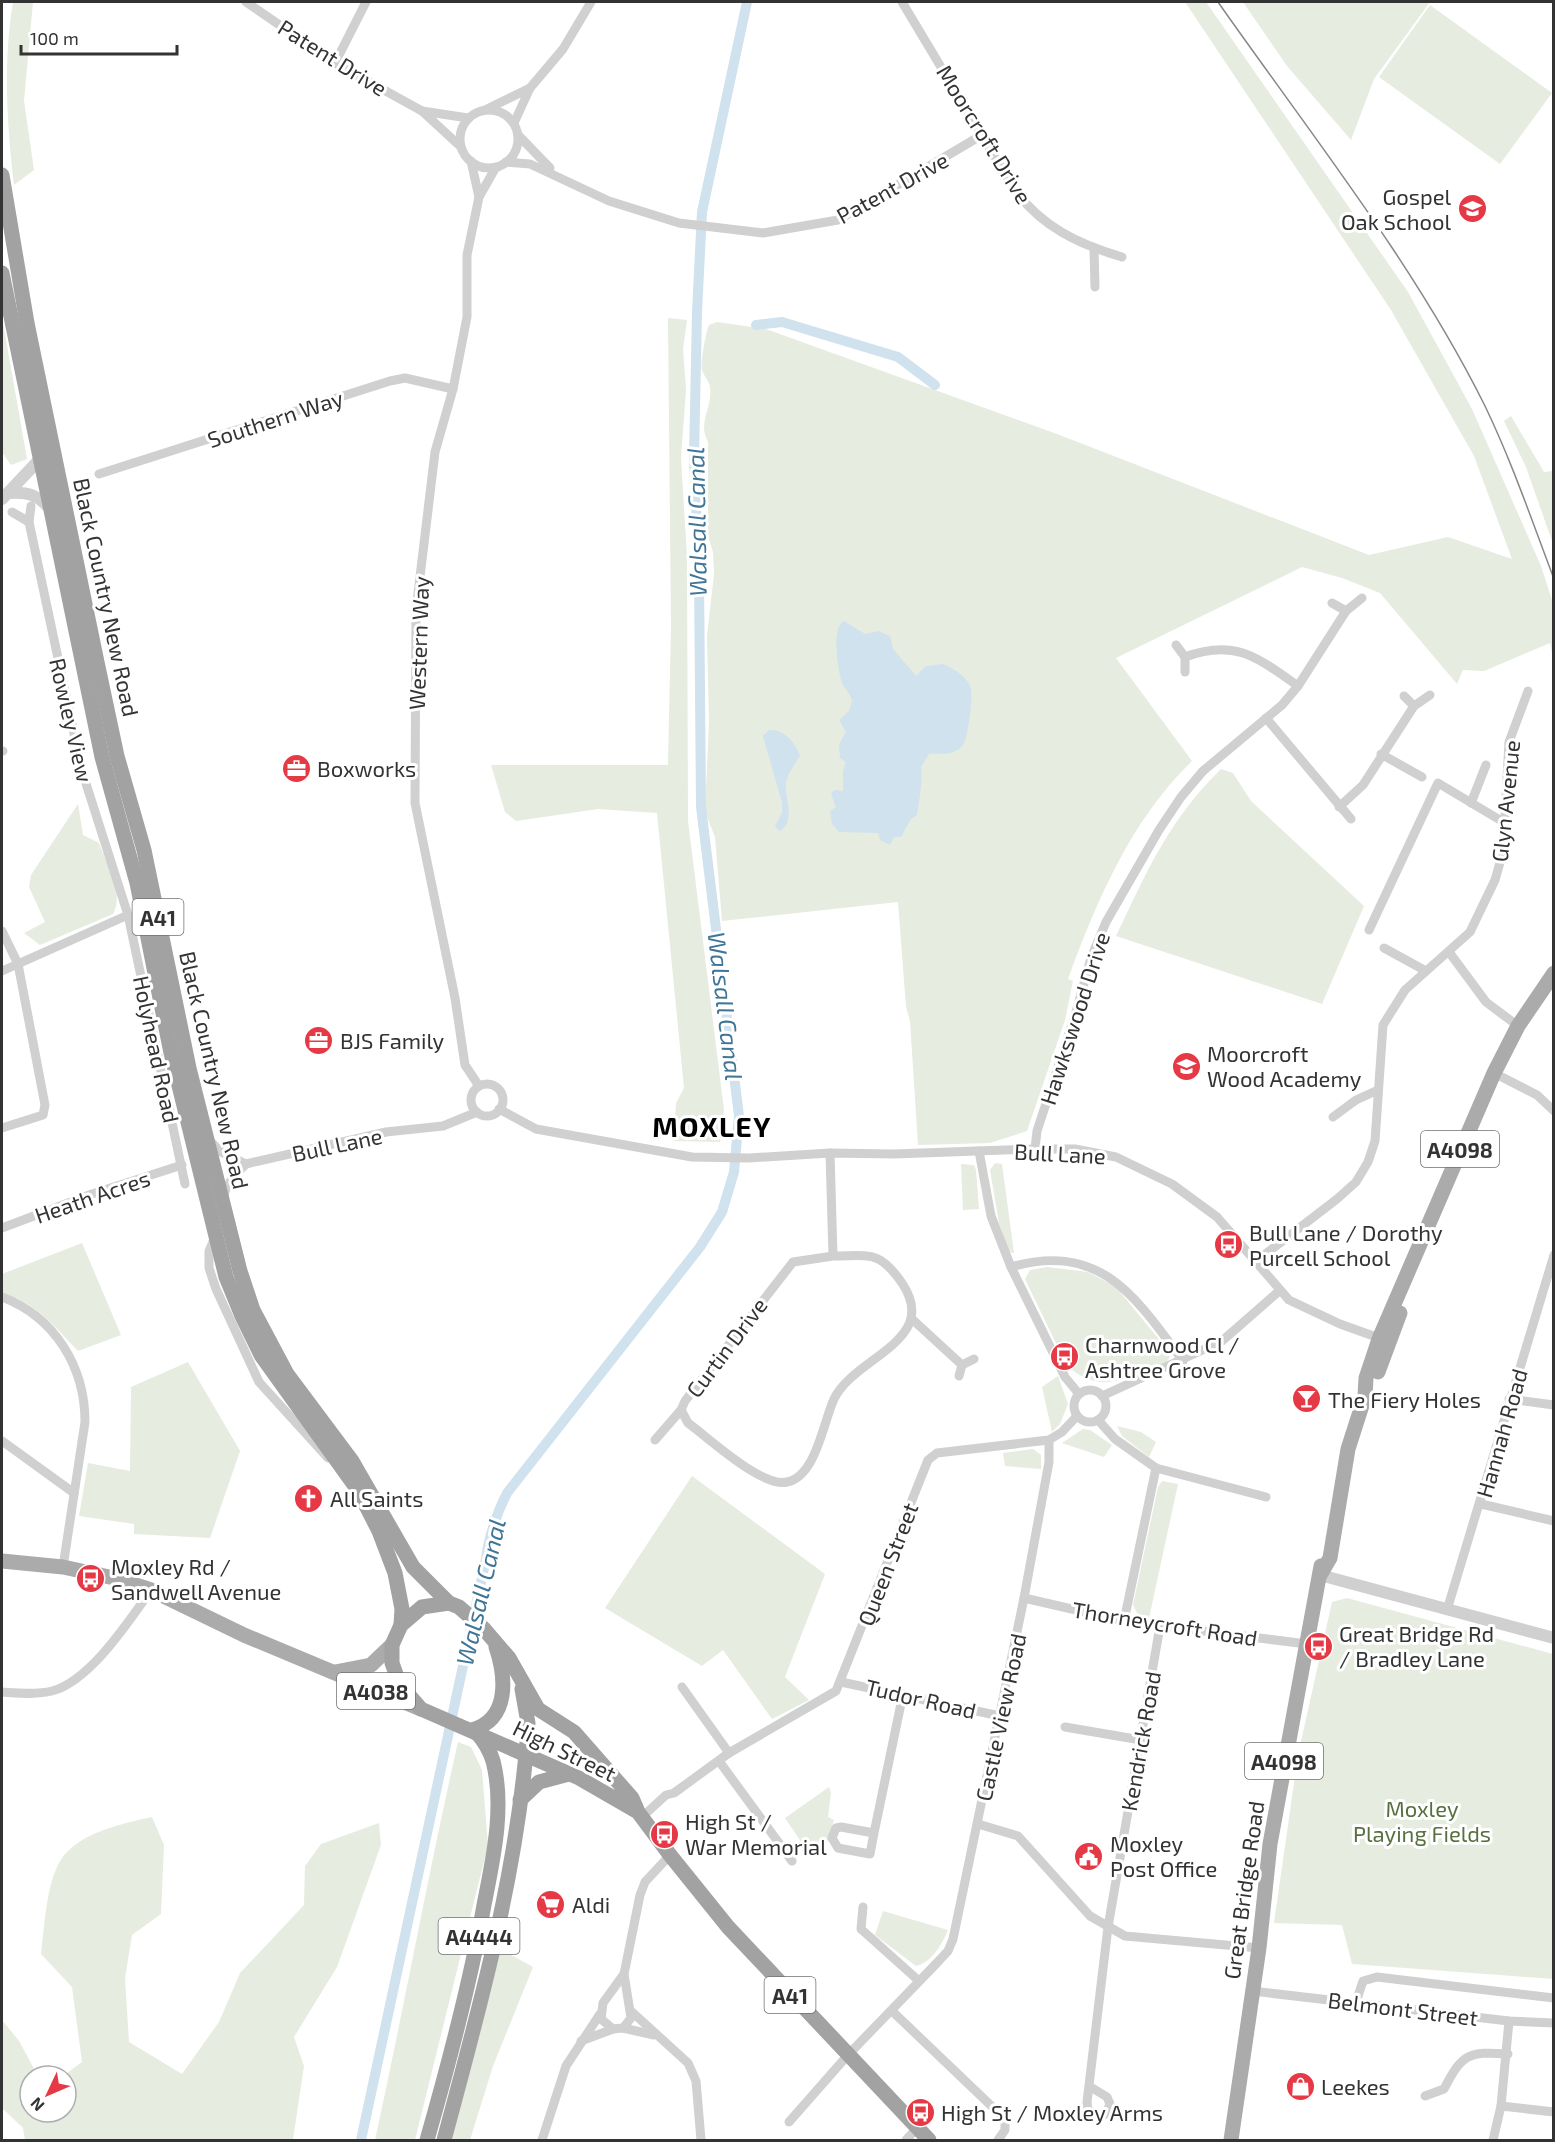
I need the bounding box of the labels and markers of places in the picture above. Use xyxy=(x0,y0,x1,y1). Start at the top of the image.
place label: Gospel Oak School xyxy=(1341,183,1451,234)
school or university icon: Gospel Oak School xyxy=(1456,193,1488,225)
office icon: Boxworks xyxy=(280,752,312,784)
place label: Boxworks xyxy=(317,755,416,781)
office icon: BJS Family xyxy=(303,1024,335,1056)
place label: BJS Family xyxy=(340,1027,444,1053)
place label: Moorcroft Wood Academy xyxy=(1207,1040,1362,1091)
school or university icon: Moorcroft Wood Academy xyxy=(1170,1050,1202,1082)
place label: Bull Lane / Dorothy Purcell School xyxy=(1249,1219,1443,1270)
bus stop icon: Bull Lane / Dorothy Purcell School xyxy=(1212,1229,1244,1261)
place label: Charnwood Cl / Ashtree Grove xyxy=(1085,1331,1239,1382)
bus stop icon: Charnwood Cl / Ashtree Grove xyxy=(1048,1341,1080,1373)
bar icon: The Fiery Holes xyxy=(1291,1383,1323,1415)
place label: The Fiery Holes xyxy=(1328,1386,1481,1412)
church icon: All Saints xyxy=(293,1482,325,1514)
place label: All Saints xyxy=(330,1485,423,1511)
place label: Moxley Rd / Sandwell Avenue xyxy=(111,1553,281,1604)
bus stop icon: Moxley Rd / Sandwell Avenue xyxy=(74,1563,106,1595)
place label: Great Bridge Rd / Bradley Lane xyxy=(1339,1620,1494,1671)
bus stop icon: Great Bridge Rd / Bradley Lane xyxy=(1302,1630,1334,1662)
place label: High St / War Memorial xyxy=(685,1808,827,1859)
bus stop icon: High St / War Memorial xyxy=(648,1818,680,1850)
place label: Moxley Post Office xyxy=(1110,1830,1217,1881)
public building icon: Moxley Post Office xyxy=(1073,1840,1105,1872)
supermarket icon: Aldi xyxy=(535,1888,567,1920)
place label: Aldi xyxy=(572,1891,610,1917)
shop icon: Leekes xyxy=(1284,2070,1316,2102)
place label: Leekes xyxy=(1321,2073,1390,2099)
bus stop icon: High St / Moxley Arms xyxy=(904,2096,936,2128)
place label: High St / Moxley Arms xyxy=(941,2099,1163,2125)

